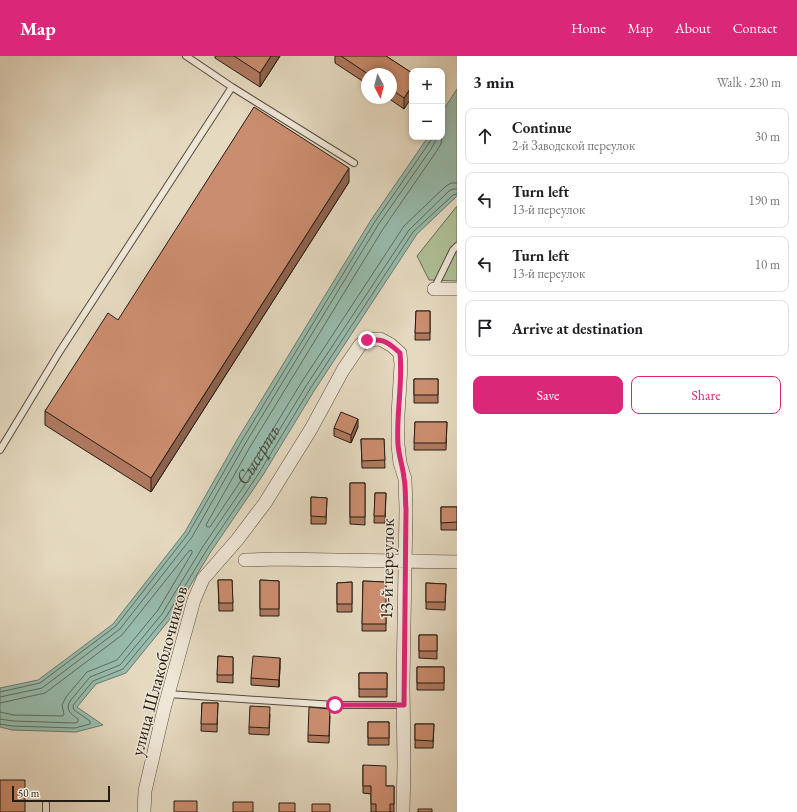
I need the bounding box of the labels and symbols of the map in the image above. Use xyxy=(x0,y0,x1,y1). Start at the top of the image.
north arrow xyxy=(361,68,397,104)
route end xyxy=(358,331,376,349)
water label: Сысерть xyxy=(230,420,286,490)
street label: 13-й переулок xyxy=(374,518,399,620)
street label: улица Шлакоблочников xyxy=(125,583,192,758)
route start xyxy=(326,696,344,714)
scale bar xyxy=(12,784,110,803)

